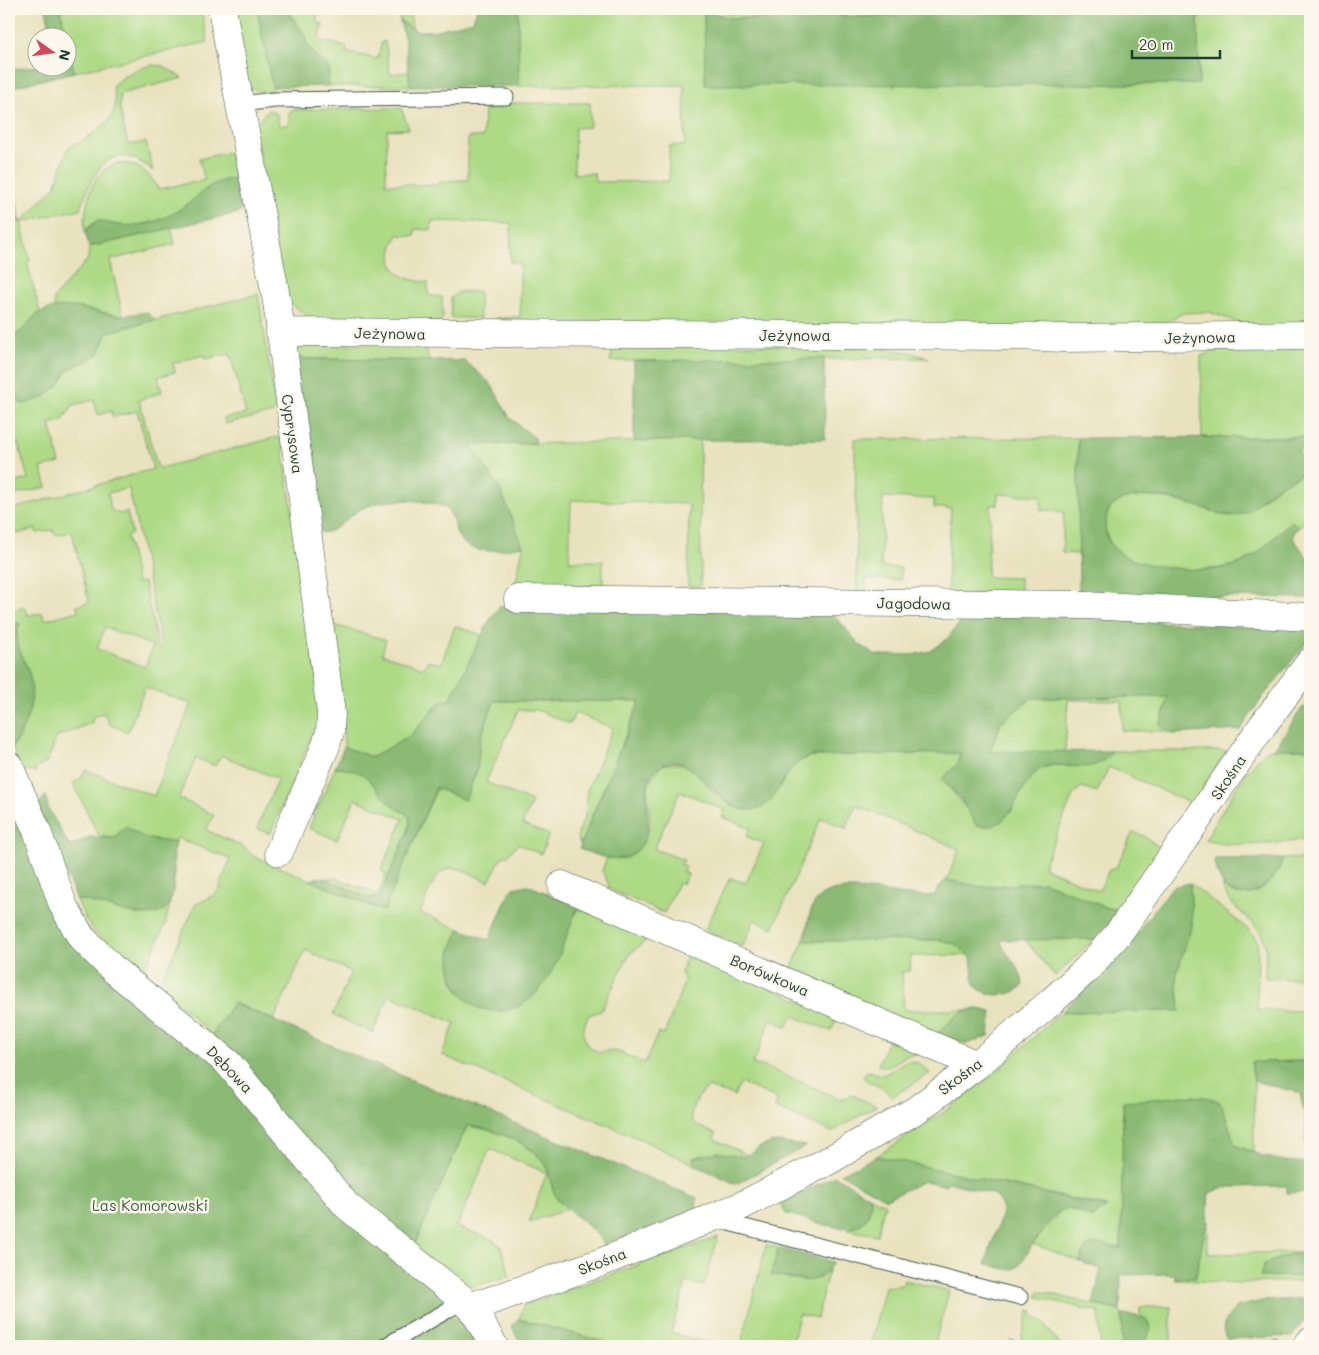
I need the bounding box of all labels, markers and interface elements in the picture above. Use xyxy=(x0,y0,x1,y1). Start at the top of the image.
north arrow xyxy=(28,28,78,78)
scale bar xyxy=(1132,28,1219,60)
text: 20 m xyxy=(1139,34,1173,54)
text: N xyxy=(55,48,76,63)
street label: Jeżynowa xyxy=(354,322,426,344)
street label: Jeżynowa xyxy=(759,325,831,345)
street label: Jeżynowa xyxy=(1164,326,1236,348)
street label: Cyprysowa xyxy=(278,393,308,475)
street label: Jagodowa xyxy=(877,592,951,614)
street label: Skośna xyxy=(1206,751,1250,803)
street label: Borówkowa xyxy=(727,949,813,1001)
street label: Dębowa xyxy=(202,1041,258,1097)
street label: Skośna xyxy=(934,1053,986,1099)
park label: Las Komorowski xyxy=(92,1195,208,1215)
street label: Skośna xyxy=(575,1243,629,1279)

